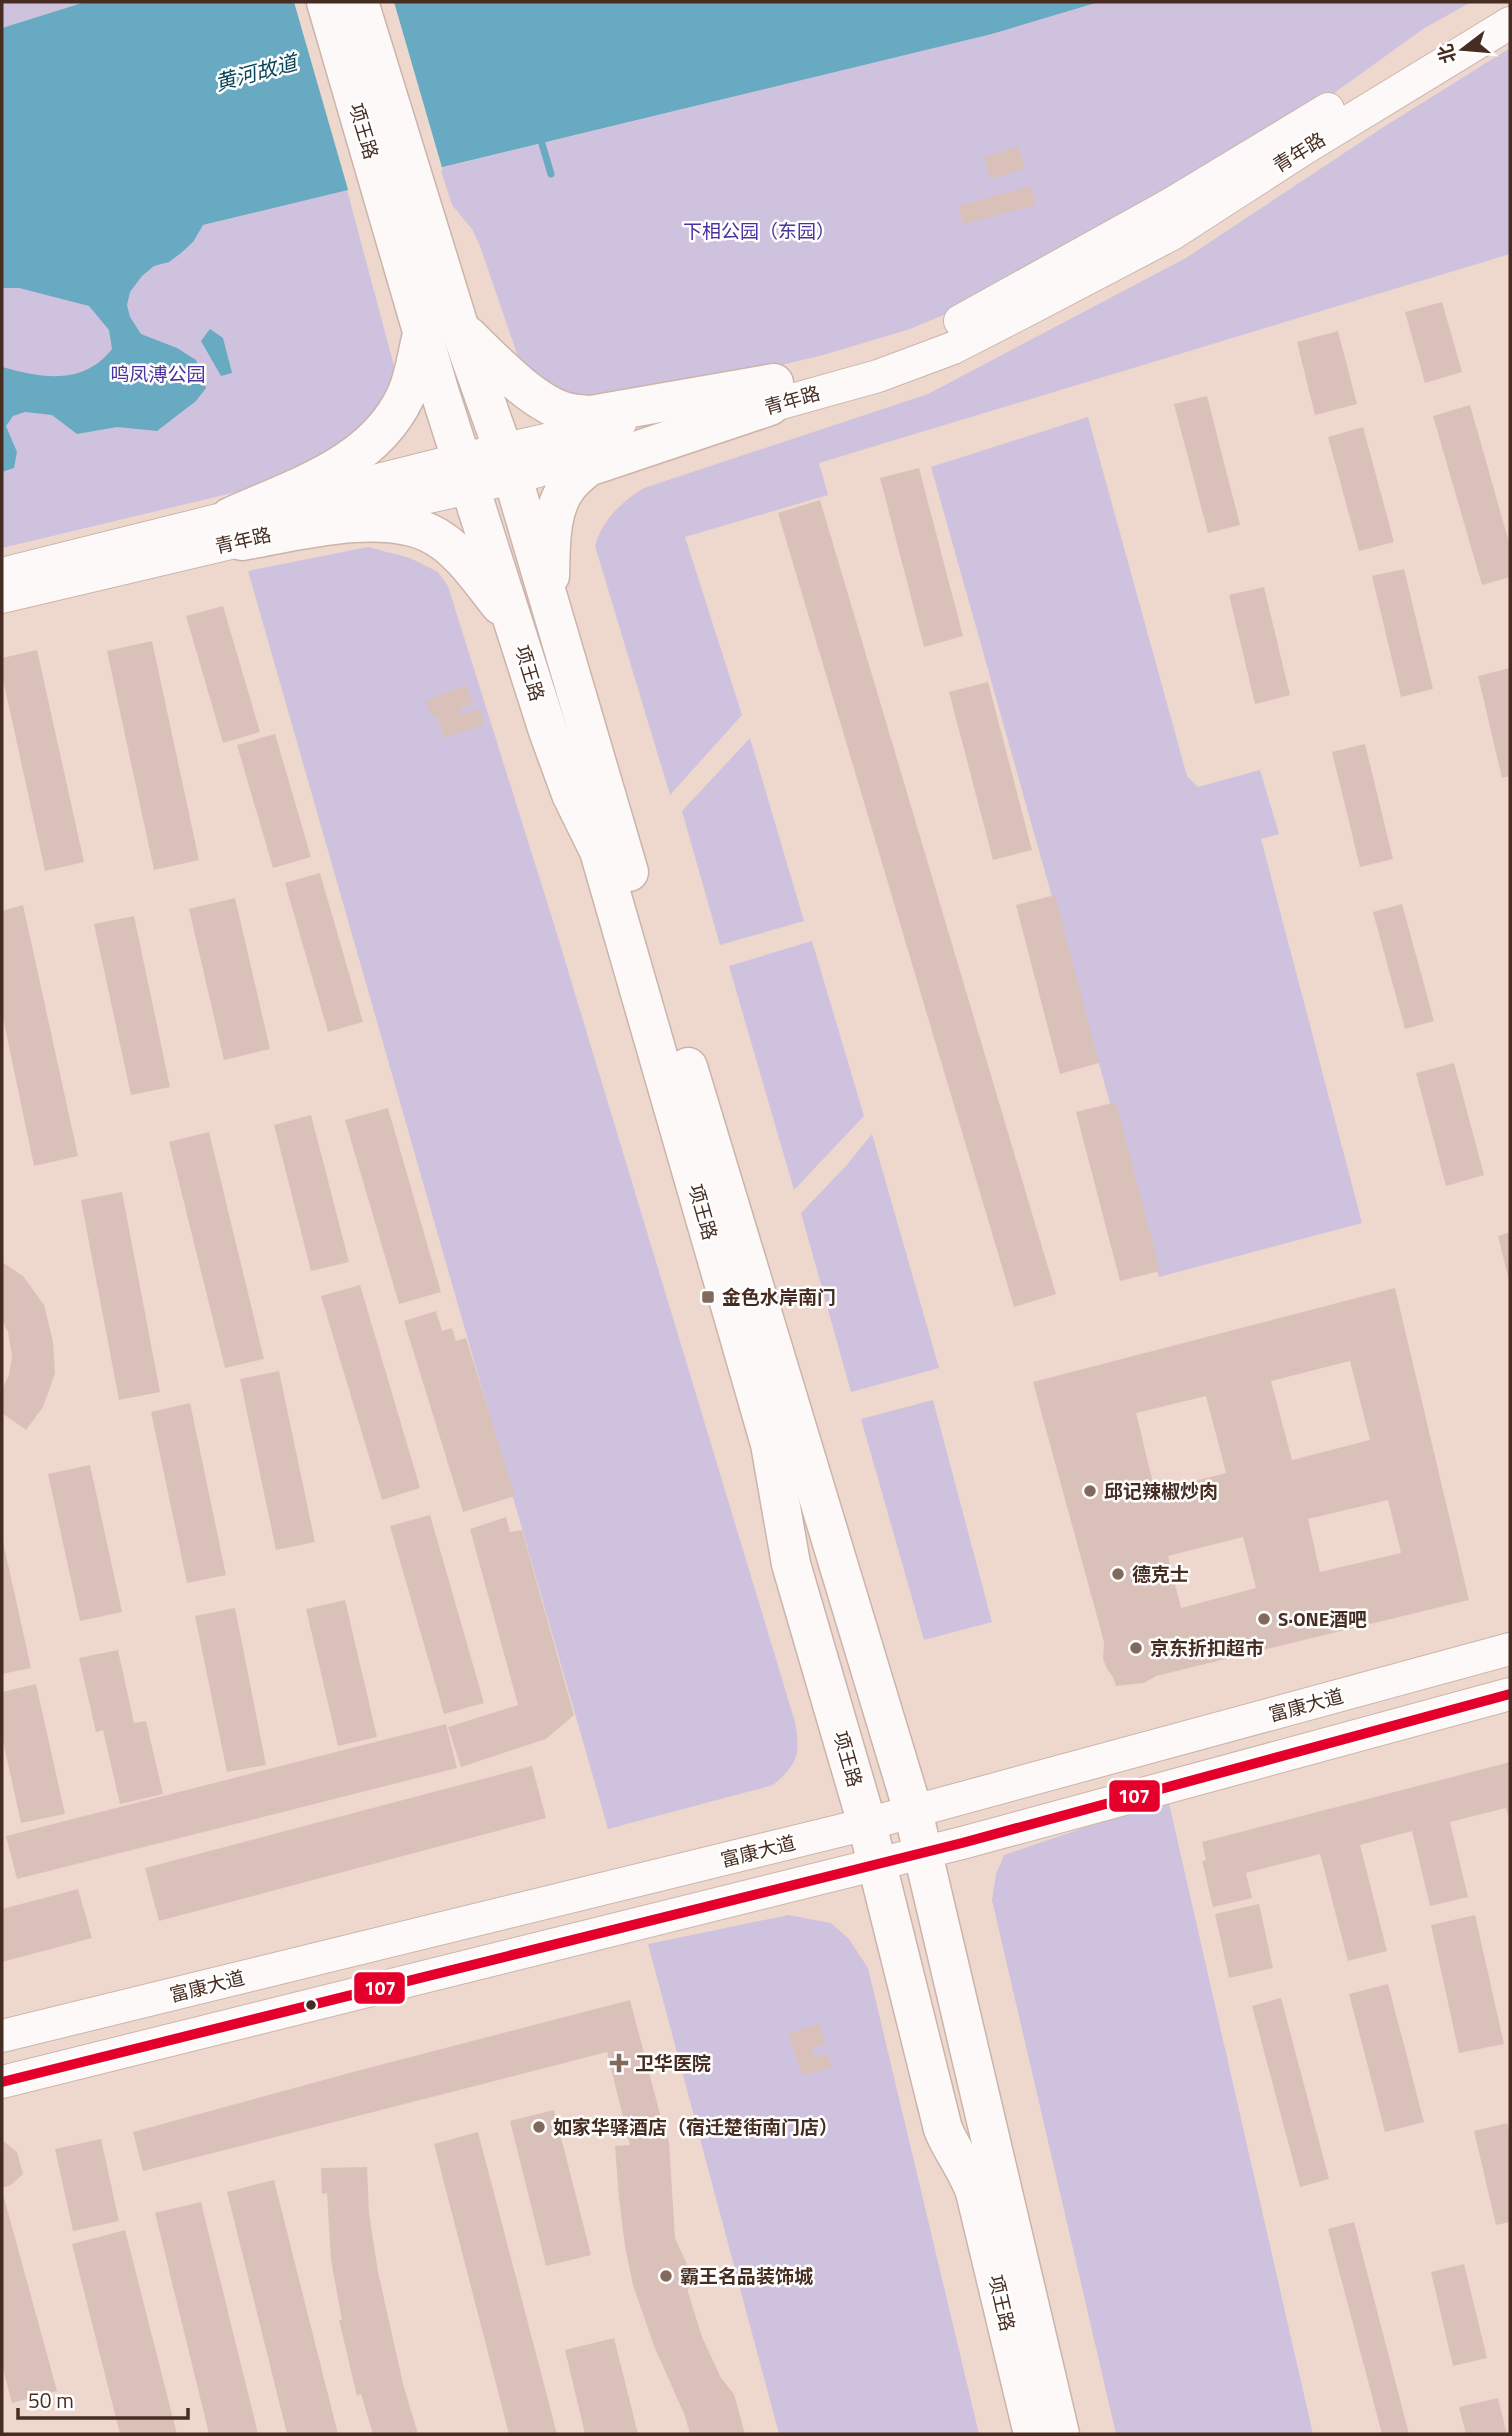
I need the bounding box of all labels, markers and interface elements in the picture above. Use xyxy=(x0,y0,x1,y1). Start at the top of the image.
north arrow xyxy=(1428,14,1498,84)
text: 北 xyxy=(1430,41,1463,67)
water label: 黄河故道 xyxy=(211,45,303,98)
street label: 项王路 xyxy=(342,99,387,162)
street label: 青年路 xyxy=(1267,124,1331,179)
park label: 下相公园（东园） xyxy=(683,216,835,245)
park label: 鸣凤溥公园 xyxy=(110,359,206,388)
street label: 青年路 xyxy=(760,378,823,421)
street label: 青年路 xyxy=(212,519,274,560)
street label: 项王路 xyxy=(508,641,553,704)
street label: 项王路 xyxy=(682,1180,725,1243)
place label: 金色水岸南门 xyxy=(722,1282,836,1311)
marker: 金色水岸南门 xyxy=(700,1289,716,1305)
place label: 邱记辣椒炒肉 xyxy=(1104,1476,1218,1505)
marker: 邱记辣椒炒肉 xyxy=(1082,1483,1098,1499)
place label: 德克士 xyxy=(1132,1559,1189,1588)
marker: 德克士 xyxy=(1110,1566,1126,1582)
place label: S·ONE酒吧 xyxy=(1278,1604,1367,1633)
marker: S·ONE酒吧 xyxy=(1256,1611,1272,1627)
place label: 京东折扣超市 xyxy=(1150,1633,1264,1662)
marker: 京东折扣超市 xyxy=(1128,1640,1144,1656)
street label: 富康大道 xyxy=(1265,1681,1346,1728)
street label: 项王路 xyxy=(827,1727,870,1790)
line badge: 107 xyxy=(1108,1779,1161,1813)
text: 107 xyxy=(1118,1781,1150,1810)
street label: 富康大道 xyxy=(717,1827,798,1874)
street label: 富康大道 xyxy=(166,1962,247,2009)
line badge: 107 xyxy=(353,1971,406,2005)
text: 107 xyxy=(364,1973,396,2002)
unlabelled marker xyxy=(304,1998,318,2012)
place label: 卫华医院 xyxy=(635,2048,711,2077)
marker: 卫华医院 xyxy=(609,2053,629,2073)
place label: 如家华驿酒店（宿迁楚街南门店） xyxy=(553,2112,838,2141)
marker: 如家华驿酒店（宿迁楚街南门店） xyxy=(531,2119,547,2135)
place label: 霸王名品装饰城 xyxy=(680,2261,813,2290)
marker: 霸王名品装饰城 xyxy=(658,2268,674,2284)
street label: 项王路 xyxy=(982,2272,1023,2334)
scale bar xyxy=(18,2376,187,2420)
text: 50 m xyxy=(28,2384,74,2416)

